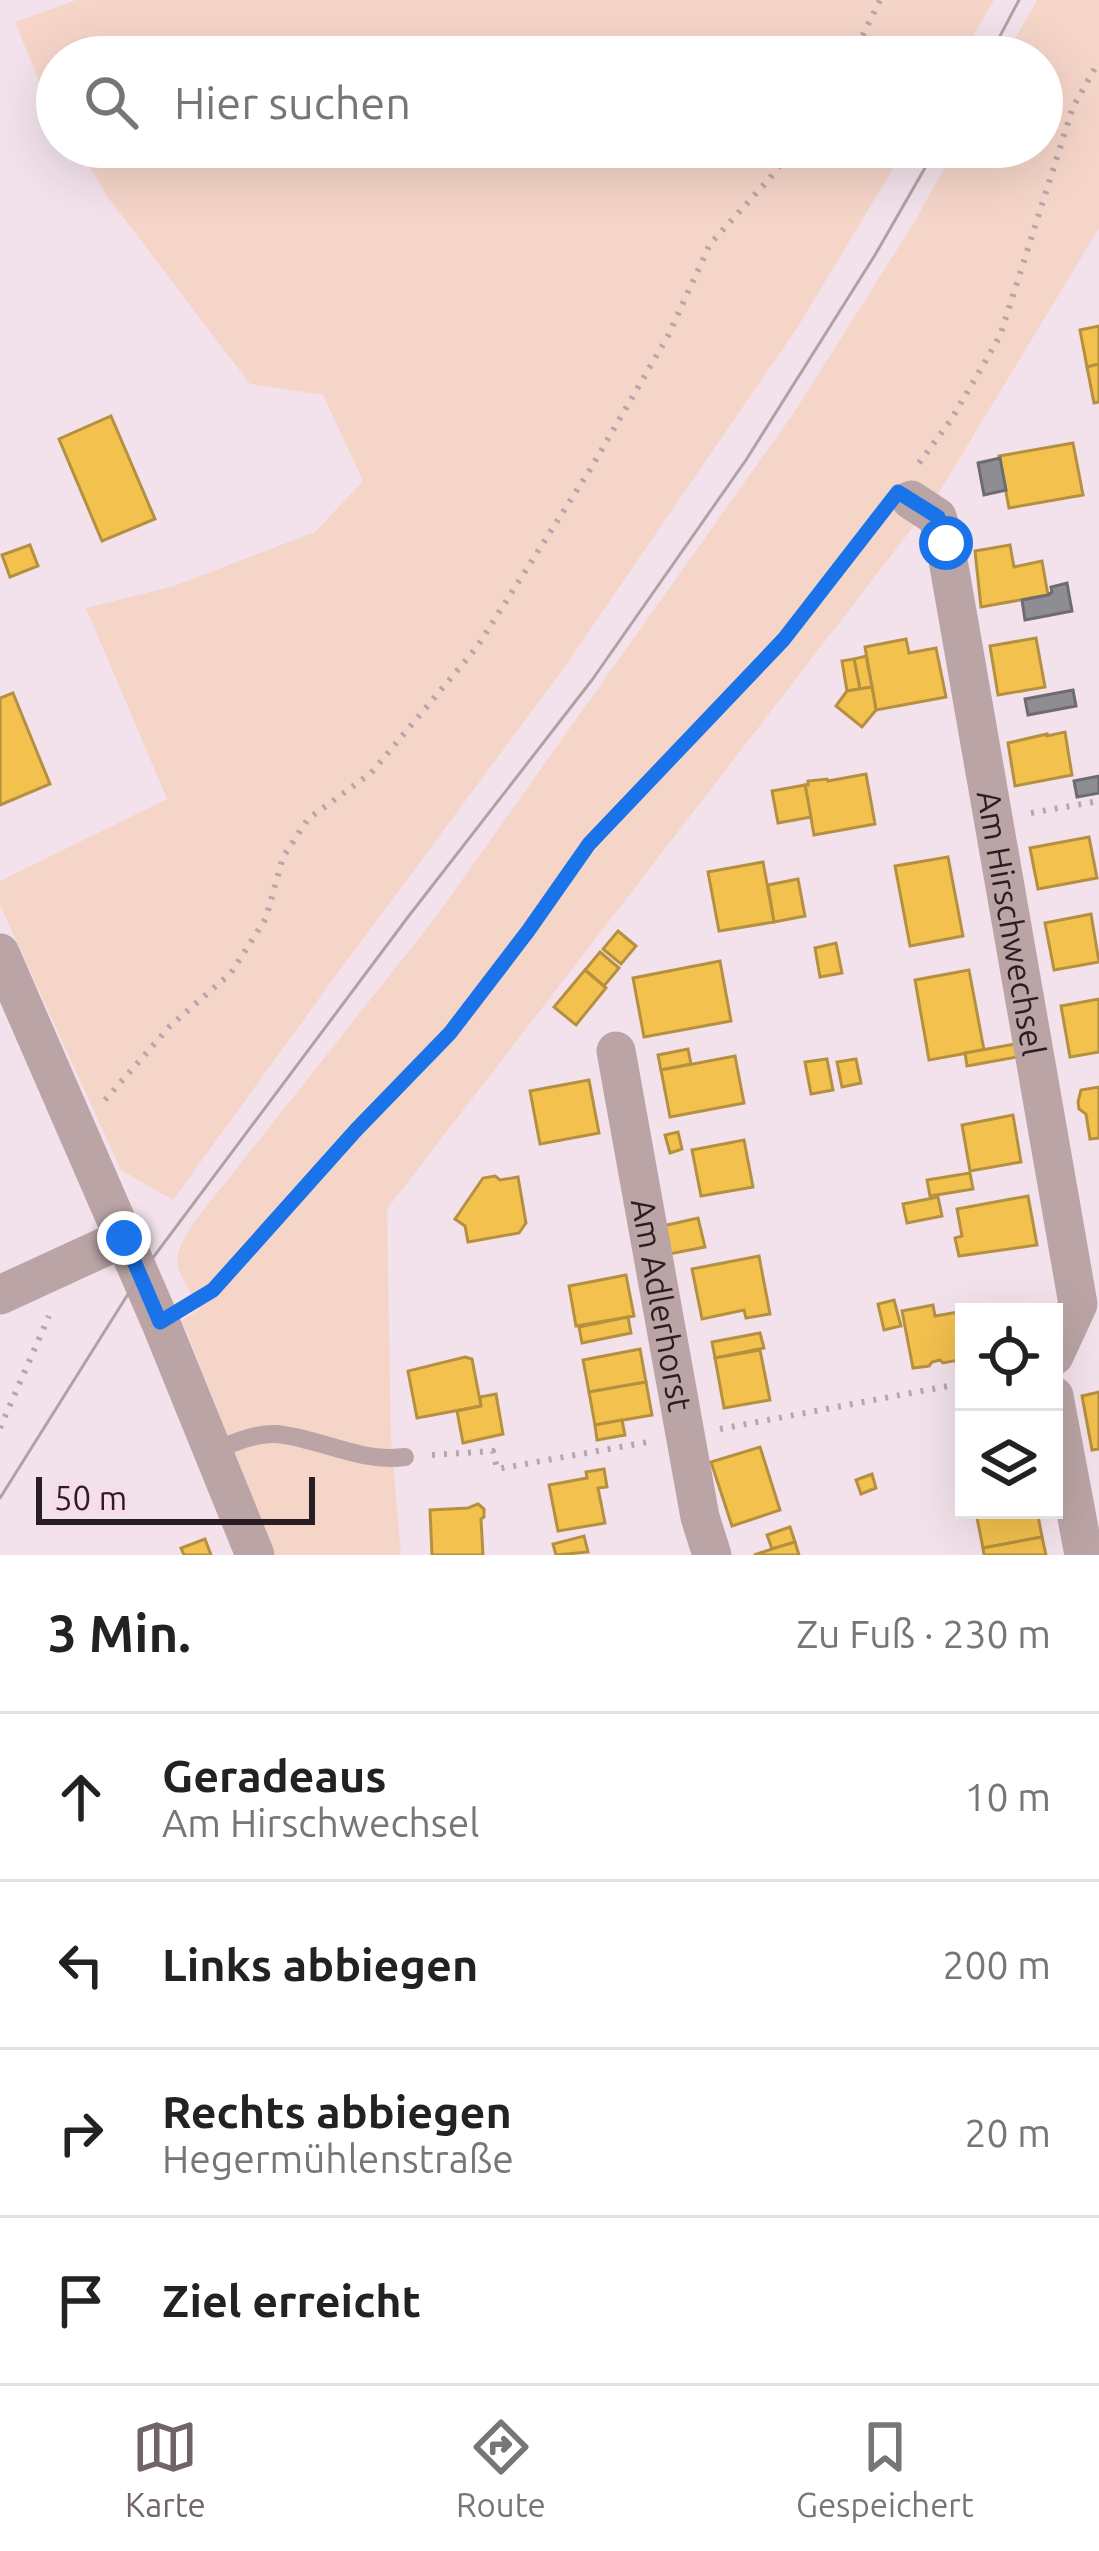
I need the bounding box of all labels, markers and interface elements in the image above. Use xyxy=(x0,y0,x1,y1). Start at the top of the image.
search box xyxy=(36,36,1063,168)
icon: search xyxy=(78,69,144,135)
text: Hier suchen xyxy=(174,77,411,128)
route start xyxy=(919,516,973,570)
street label: Am Hirschwechsel xyxy=(971,787,1053,1058)
street label: Am Adlerhorst xyxy=(625,1195,700,1414)
route end xyxy=(97,1211,151,1265)
map controls xyxy=(955,1303,1063,1519)
button: locate xyxy=(955,1303,1063,1411)
button: layers xyxy=(955,1411,1063,1519)
scale bar xyxy=(36,1471,315,1524)
text: 50 m xyxy=(54,1479,127,1516)
text: 3 Min. xyxy=(48,1604,191,1662)
text: Zu Fuß · 230 m xyxy=(796,1612,1051,1655)
text: Geradeaus xyxy=(162,1750,387,1801)
icon: ahead xyxy=(48,1764,114,1830)
text: 10 m xyxy=(964,1775,1051,1818)
text: Am Hirschwechsel xyxy=(162,1801,480,1844)
icon: left xyxy=(48,1932,114,1998)
text: Links abbiegen xyxy=(162,1939,478,1990)
text: 200 m xyxy=(942,1943,1051,1986)
text: Rechts abbiegen xyxy=(162,2086,512,2137)
icon: right xyxy=(48,2100,114,2166)
text: 20 m xyxy=(964,2111,1051,2154)
text: Hegermühlenstraße xyxy=(162,2137,514,2180)
icon: arrive xyxy=(48,2268,114,2334)
text: Ziel erreicht xyxy=(162,2275,421,2326)
tab: Karte xyxy=(125,2414,206,2523)
tab: Route xyxy=(456,2414,546,2523)
tab: Gespeichert xyxy=(796,2414,974,2523)

